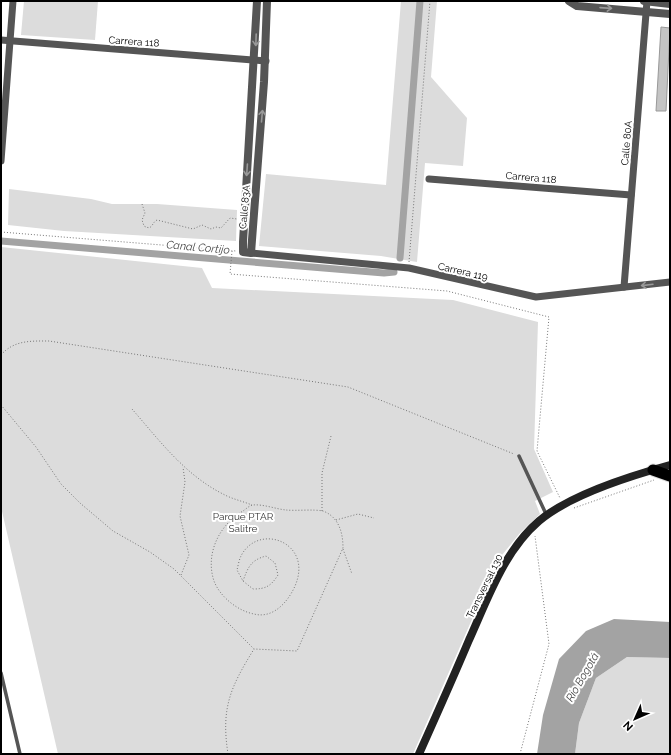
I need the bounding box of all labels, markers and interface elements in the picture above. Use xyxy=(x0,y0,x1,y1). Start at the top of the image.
one-way arrow xyxy=(599,5,612,12)
one-way arrow xyxy=(252,33,260,46)
street label: Carrera 118 xyxy=(108,34,160,49)
one-way arrow xyxy=(258,110,265,123)
street label: Calle 80A xyxy=(619,120,634,166)
one-way arrow xyxy=(244,163,251,176)
street label: Carrera 118 xyxy=(505,170,557,185)
street label: Calle 83A xyxy=(237,184,252,230)
water label: Canal Cortijo xyxy=(166,238,230,257)
street label: Carrera 119 xyxy=(437,260,489,283)
one-way arrow xyxy=(641,281,654,288)
park label: Parque PTAR Salitre xyxy=(213,511,274,534)
street label: Transversal 130 xyxy=(464,552,505,620)
water label: Río Bogotá xyxy=(563,650,602,704)
north arrow xyxy=(615,699,655,739)
text: N xyxy=(621,718,636,733)

